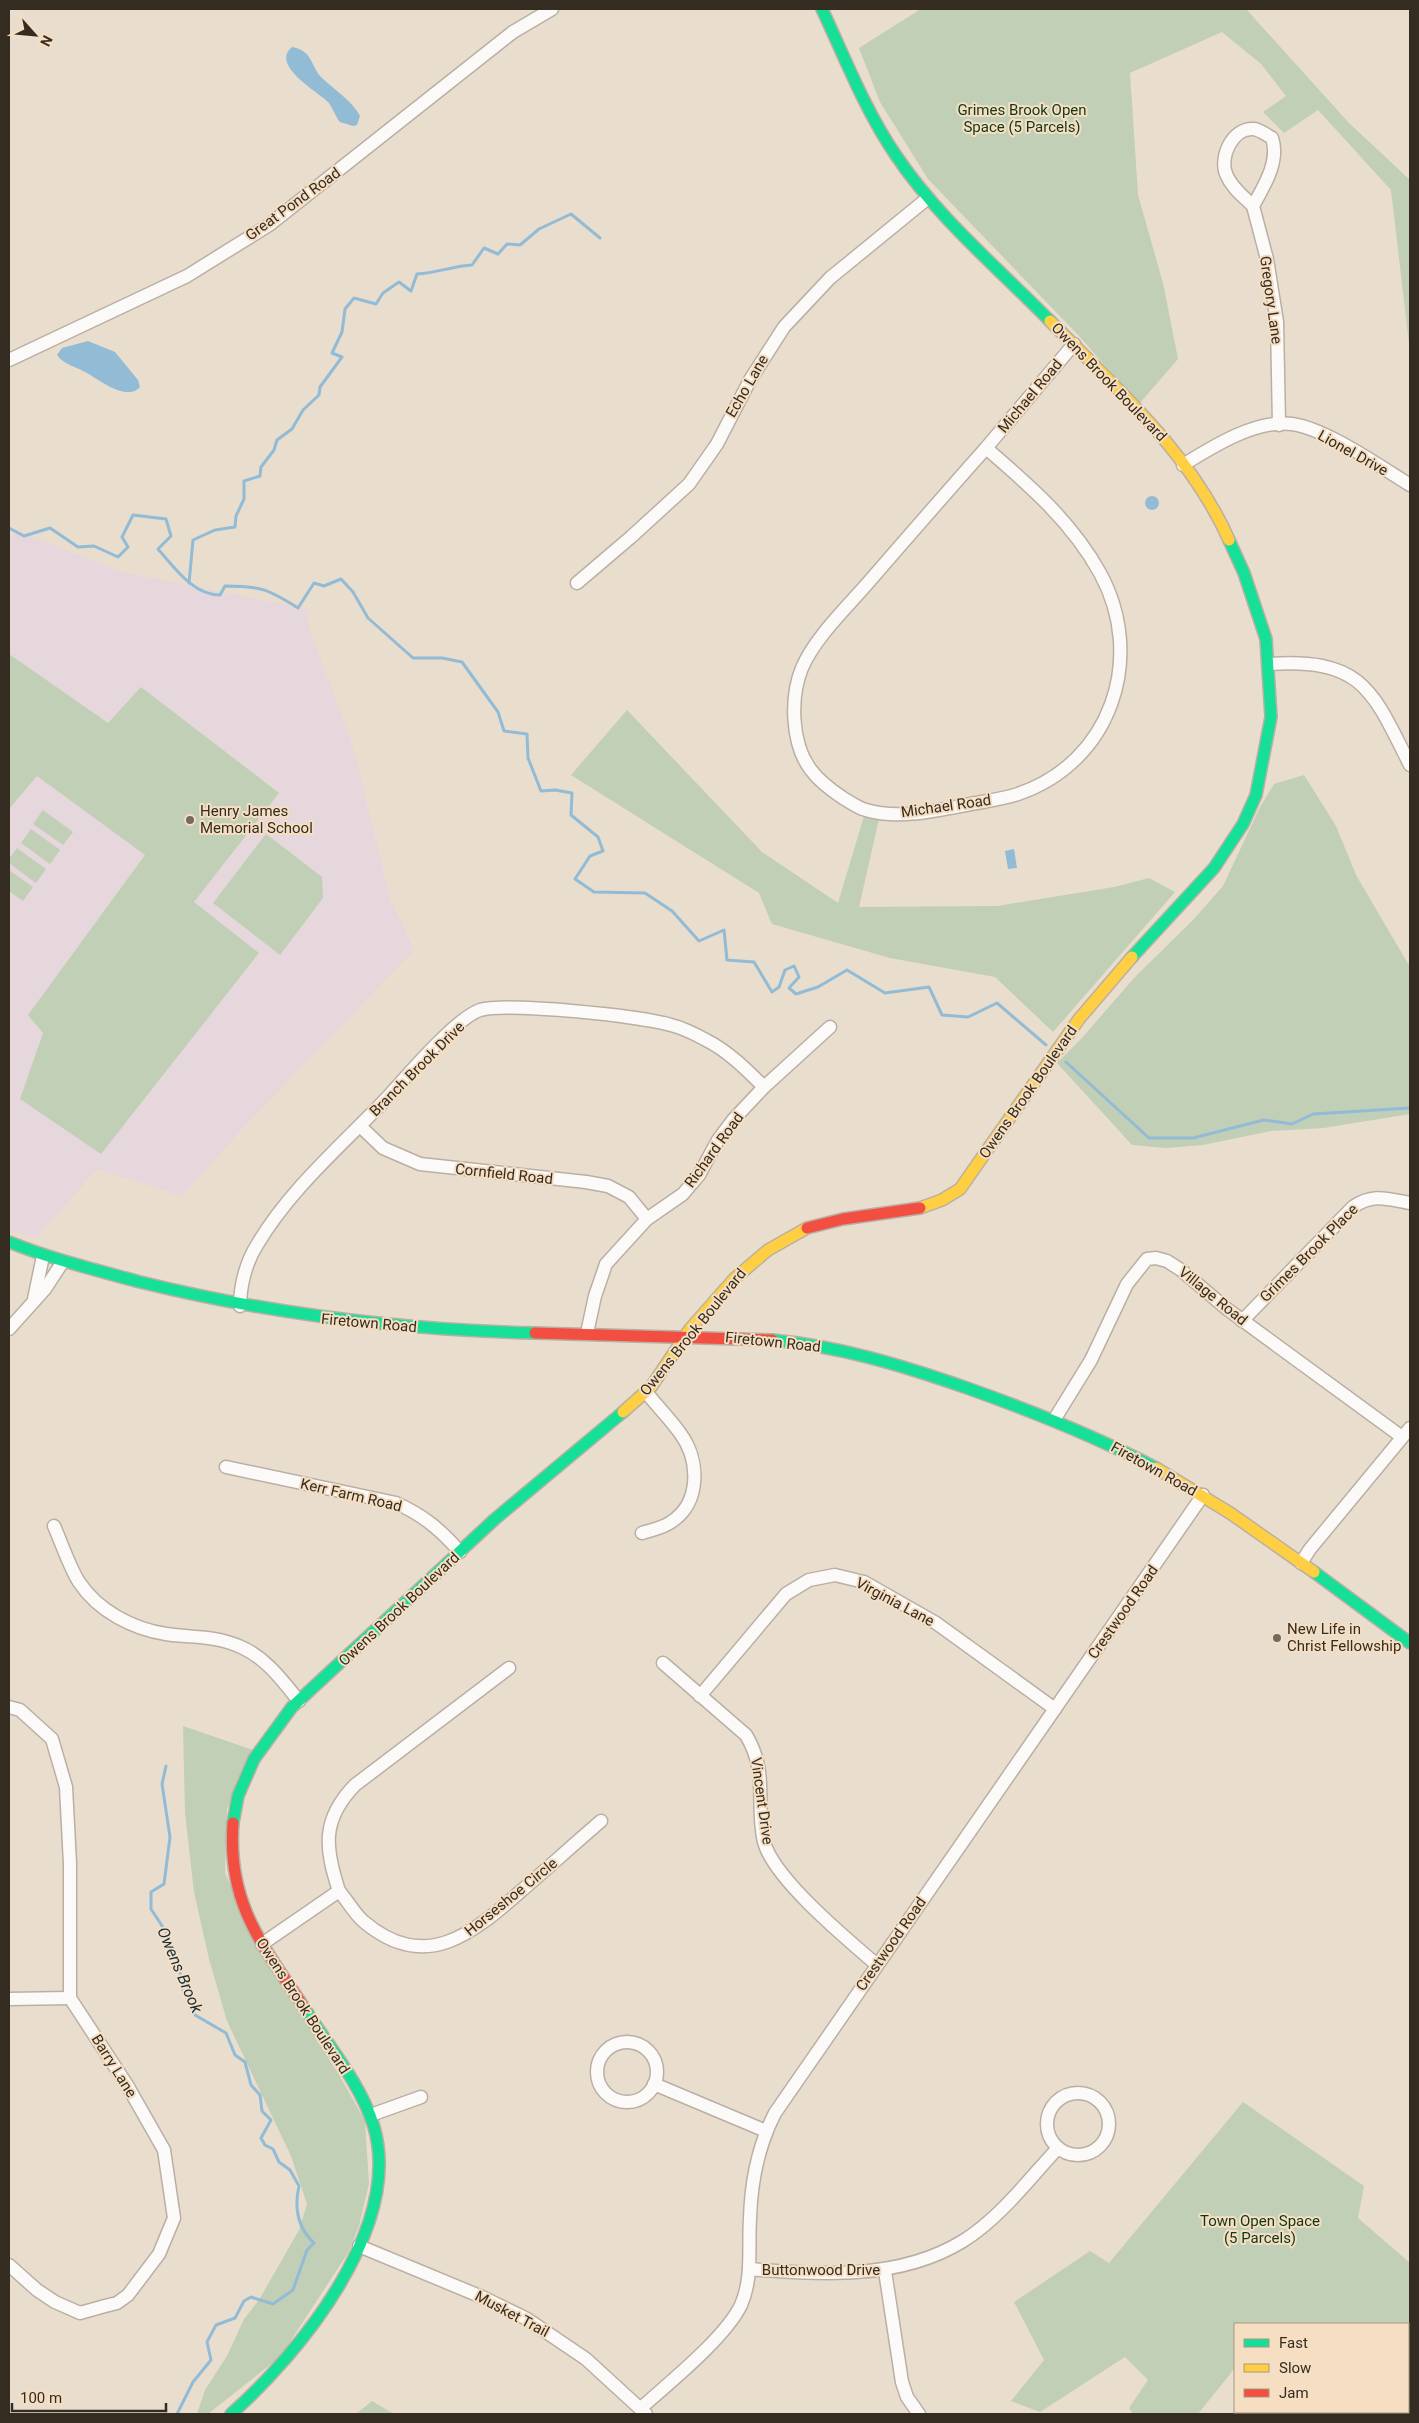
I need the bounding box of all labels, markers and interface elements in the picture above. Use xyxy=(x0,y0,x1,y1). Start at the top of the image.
north arrow xyxy=(10,10,60,60)
text: N xyxy=(37,33,56,49)
park label: Grimes Brook Open Space (5 Parcels) xyxy=(957,101,1087,136)
street label: Great Pond Road xyxy=(242,164,344,244)
street label: Gregory Lane xyxy=(1256,255,1286,345)
street label: Owens Brook Boulevard xyxy=(1048,319,1170,445)
street label: Echo Lane xyxy=(722,351,772,420)
street label: Michael Road xyxy=(994,355,1066,437)
street label: Lionel Drive xyxy=(1315,426,1391,480)
street label: Michael Road xyxy=(900,791,992,821)
place label: Henry James Memorial School xyxy=(200,802,313,837)
marker: Henry James Memorial School xyxy=(184,814,196,826)
street label: Branch Brook Drive xyxy=(366,1018,468,1120)
street label: Owens Brook Boulevard xyxy=(975,1022,1081,1162)
street label: Richard Road xyxy=(681,1109,747,1191)
street label: Cornfield Road xyxy=(454,1160,554,1188)
street label: Grimes Brook Place xyxy=(1256,1200,1362,1306)
street label: Village Road xyxy=(1175,1263,1251,1329)
street label: Owens Brook Boulevard xyxy=(636,1265,750,1399)
street label: Firetown Road xyxy=(320,1310,418,1336)
street label: Firetown Road xyxy=(724,1328,822,1356)
street label: Firetown Road xyxy=(1108,1438,1200,1500)
street label: Kerr Farm Road xyxy=(298,1475,404,1515)
street label: Owens Brook Boulevard xyxy=(335,1548,463,1670)
street label: Crestwood Road xyxy=(1084,1562,1162,1662)
street label: Virginia Lane xyxy=(853,1574,937,1630)
place label: New Life in Christ Fellowship xyxy=(1287,1620,1401,1655)
marker: New Life in Christ Fellowship xyxy=(1271,1632,1283,1644)
street label: Vincent Drive xyxy=(747,1756,777,1846)
street label: Horseshoe Circle xyxy=(461,1854,561,1940)
street label: Crestwood Road xyxy=(852,1894,930,1994)
water label: Owens Brook xyxy=(153,1924,207,2017)
street label: Owens Brook Boulevard xyxy=(252,1935,354,2077)
street label: Barry Lane xyxy=(88,2031,140,2101)
park label: Town Open Space (5 Parcels) xyxy=(1200,2212,1320,2247)
street label: Buttonwood Drive xyxy=(762,2261,880,2279)
street label: Musket Trail xyxy=(472,2287,552,2341)
legend xyxy=(1234,2323,1409,2413)
text: Fast xyxy=(1279,2334,1308,2352)
text: Slow xyxy=(1279,2359,1311,2377)
scale bar xyxy=(12,2380,166,2412)
text: Jam xyxy=(1279,2384,1309,2402)
text: 100 m xyxy=(20,2389,62,2407)

